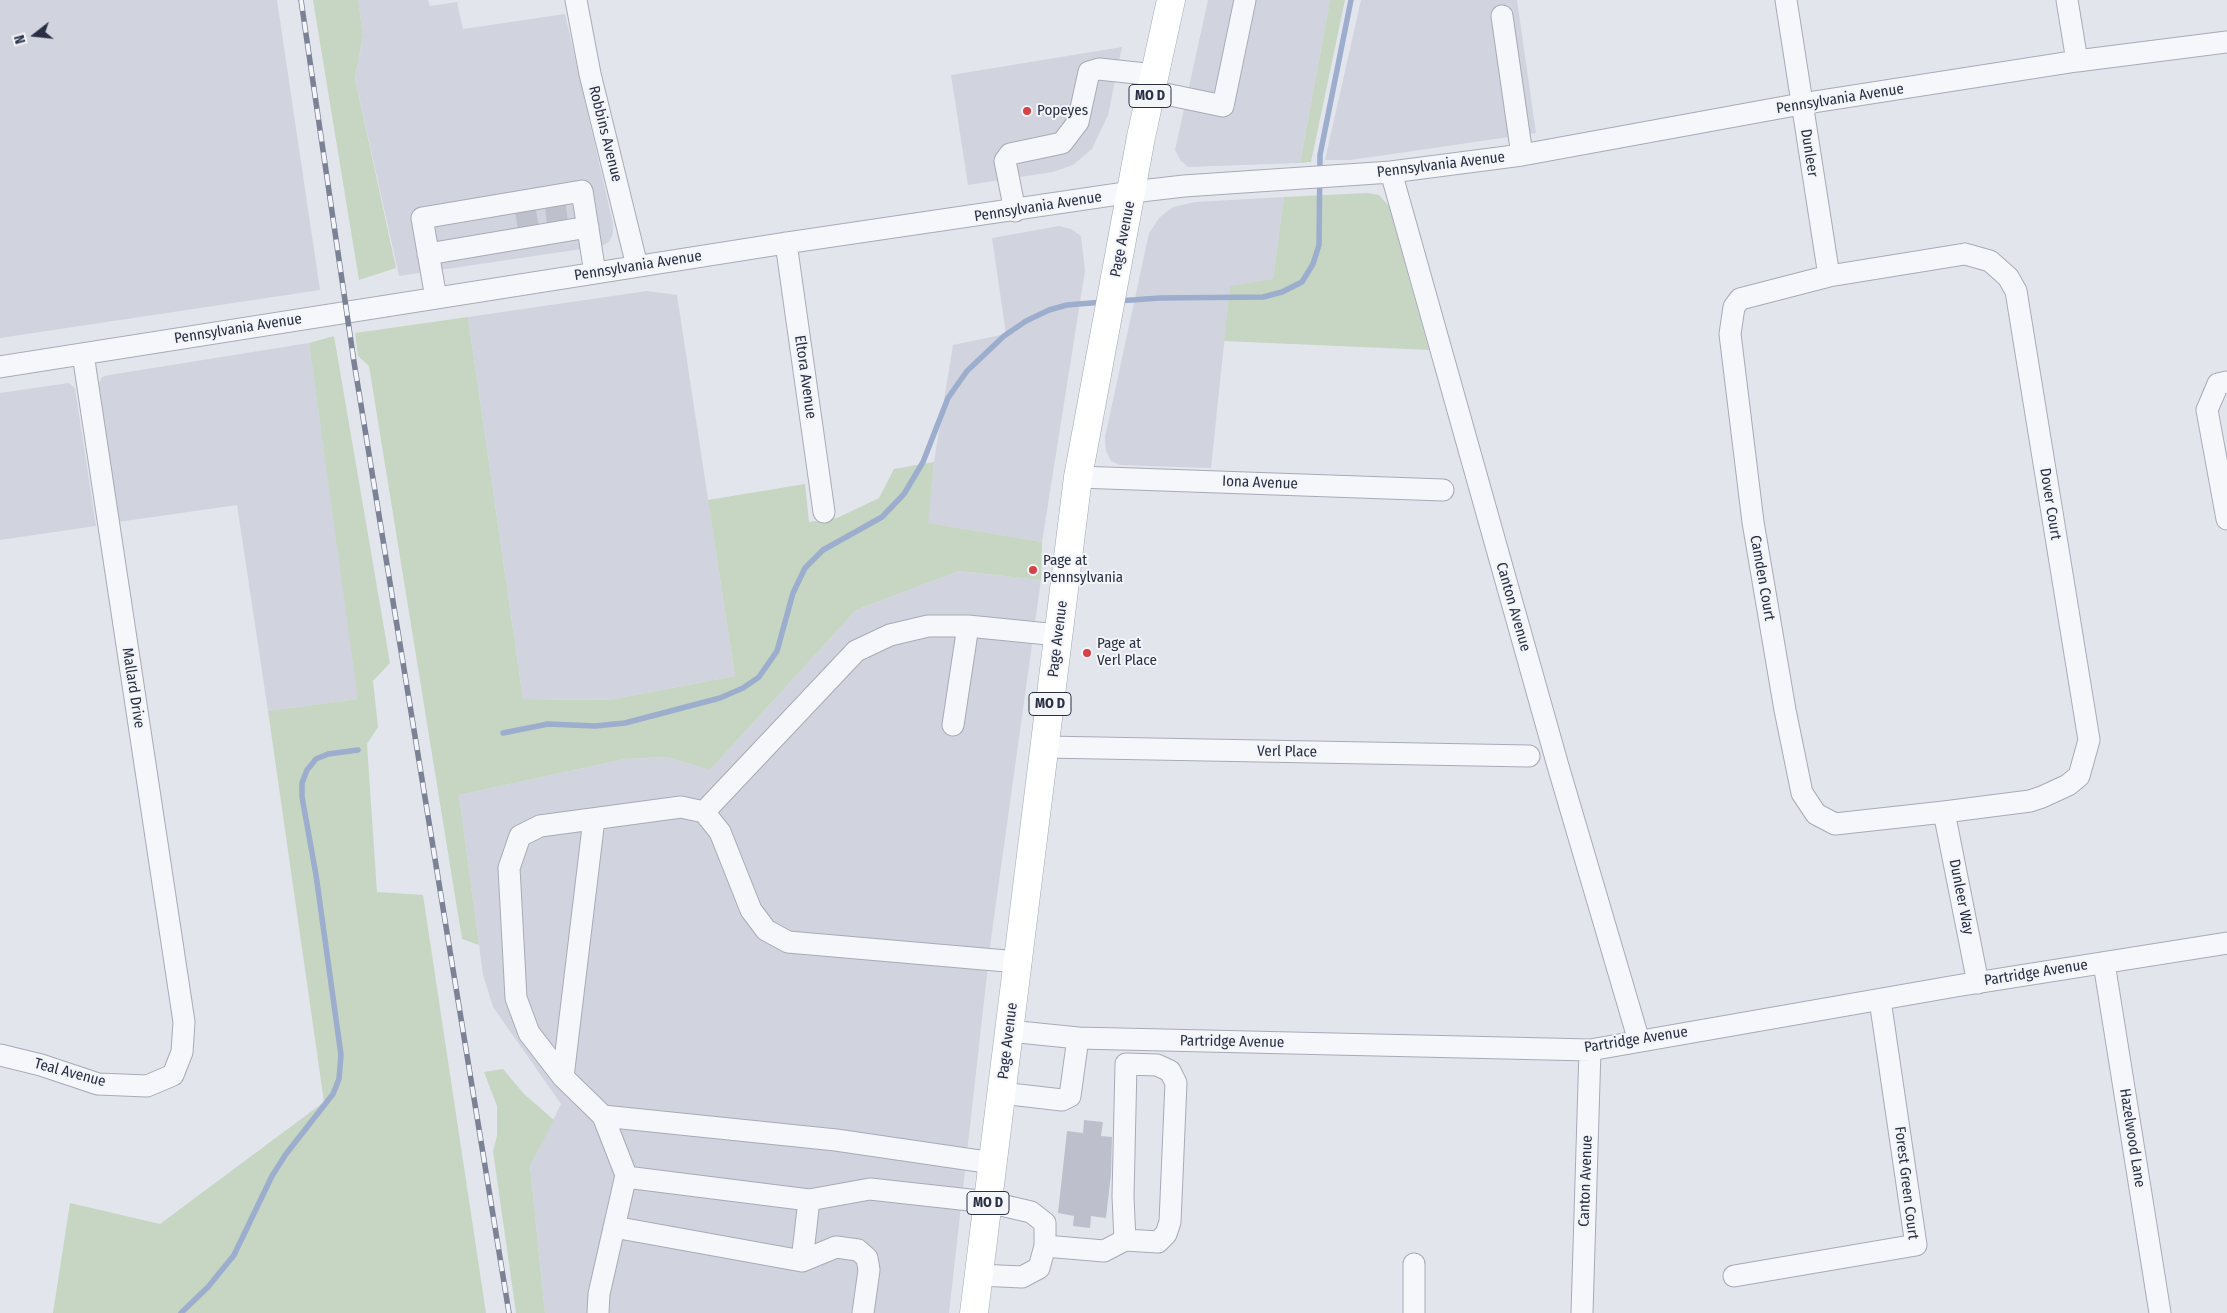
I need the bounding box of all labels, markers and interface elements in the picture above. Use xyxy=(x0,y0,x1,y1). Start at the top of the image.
north arrow xyxy=(10,10,60,60)
text: N xyxy=(11,33,29,46)
street label: Pennsylvania Avenue xyxy=(1775,80,1905,118)
street label: Robbins Avenue xyxy=(584,84,626,184)
road number: MO D xyxy=(1129,84,1171,108)
place label: Popeyes xyxy=(1037,102,1088,120)
marker: Popeyes xyxy=(1021,105,1033,117)
street label: Dunleer xyxy=(1796,128,1822,178)
street label: Pennsylvania Avenue xyxy=(1376,148,1506,182)
street label: Pennsylvania Avenue xyxy=(973,188,1103,226)
street label: Page Avenue xyxy=(1107,199,1139,279)
street label: Pennsylvania Avenue xyxy=(573,247,703,285)
street label: Pennsylvania Avenue xyxy=(173,310,303,348)
street label: Eltora Avenue xyxy=(790,334,820,420)
street label: Dover Court xyxy=(2035,467,2065,541)
street label: Iona Avenue xyxy=(1222,473,1298,493)
street label: Camden Court xyxy=(1746,534,1778,622)
place label: Page at Pennsylvania xyxy=(1043,552,1123,587)
street label: Canton Avenue xyxy=(1492,560,1534,654)
marker: Page at Pennsylvania xyxy=(1027,564,1039,576)
street label: Page Avenue xyxy=(1044,600,1072,678)
place label: Page at Verl Place xyxy=(1097,635,1157,670)
street label: Mallard Drive xyxy=(118,646,148,730)
marker: Page at Verl Place xyxy=(1081,647,1093,659)
road number: MO D xyxy=(1029,692,1071,716)
street label: Verl Place xyxy=(1257,742,1317,762)
street label: Dunleer Way xyxy=(1945,858,1977,936)
street label: Partridge Avenue xyxy=(1983,956,2089,990)
street label: Page Avenue xyxy=(994,1002,1022,1080)
street label: Partridge Avenue xyxy=(1583,1023,1689,1057)
street label: Partridge Avenue xyxy=(1180,1032,1284,1052)
street label: Teal Avenue xyxy=(32,1055,108,1091)
street label: Hazelwood Lane xyxy=(2115,1087,2149,1189)
street label: Forest Green Court xyxy=(1890,1125,1922,1241)
street label: Canton Avenue xyxy=(1575,1135,1597,1227)
road number: MO D xyxy=(967,1192,1009,1214)

